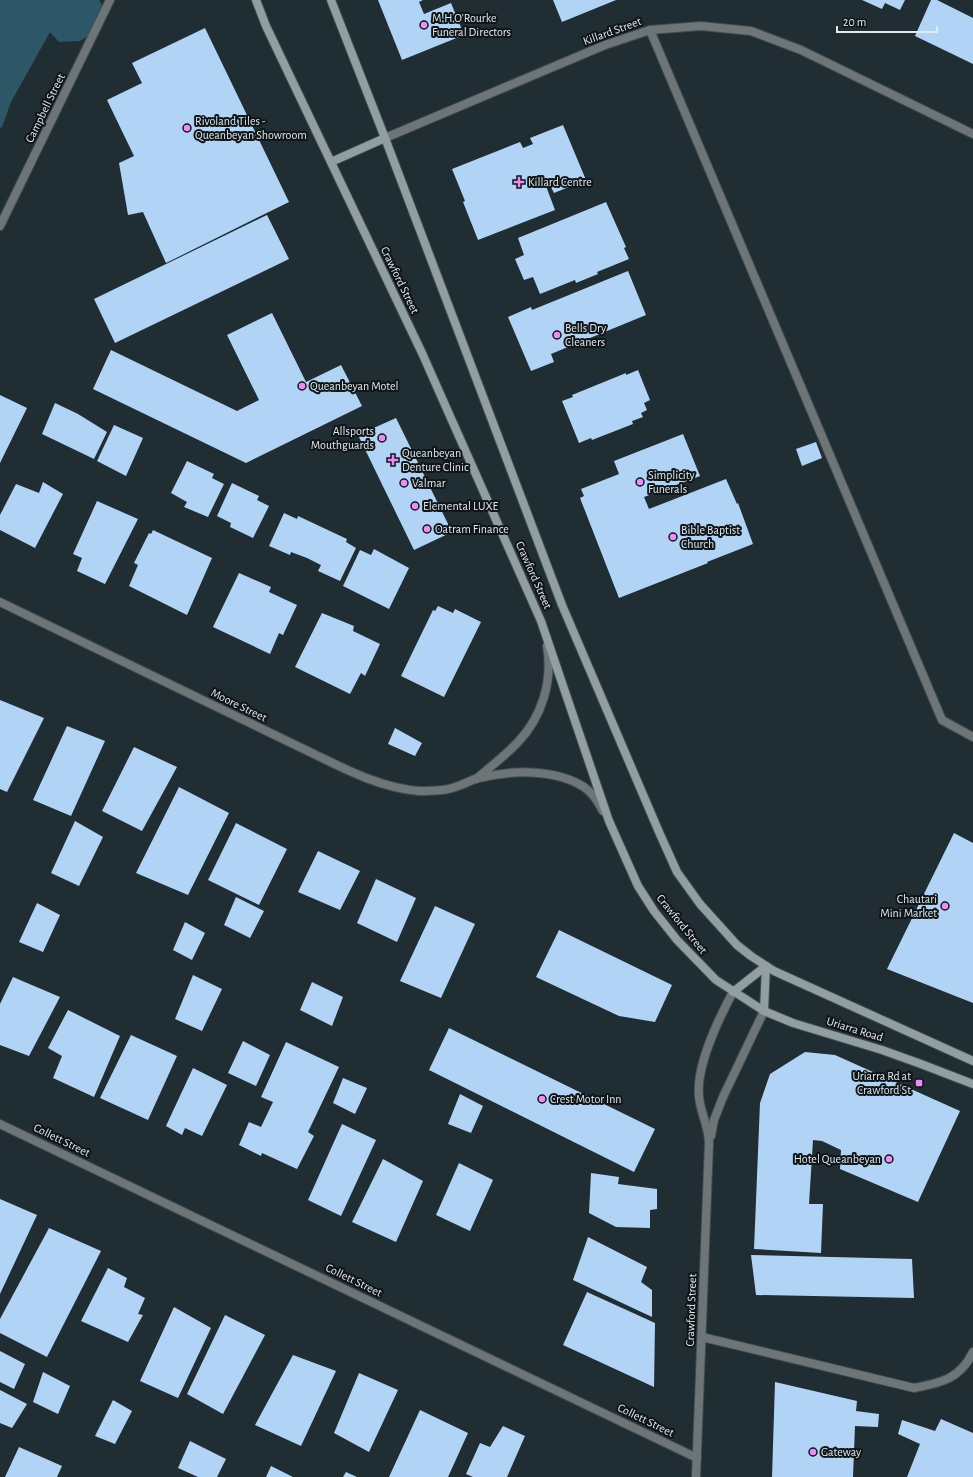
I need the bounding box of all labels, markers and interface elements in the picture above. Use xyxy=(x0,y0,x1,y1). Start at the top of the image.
scale bar xyxy=(837,8,937,34)
place label: M.H.O'Rourke Funeral Directors xyxy=(432,12,511,38)
street label: Killard Street xyxy=(581,15,643,47)
text: 20 m xyxy=(843,16,866,28)
marker: M.H.O'Rourke Funeral Directors xyxy=(419,20,429,30)
street label: Campbell Street xyxy=(23,71,67,144)
place label: Rivoland Tiles - Queanbeyan Showroom xyxy=(195,115,307,142)
marker: Rivoland Tiles - Queanbeyan Showroom xyxy=(182,123,192,133)
marker: Killard Centre xyxy=(513,176,525,188)
place label: Killard Centre xyxy=(528,176,592,188)
street label: Crawford Street xyxy=(379,245,421,315)
place label: Bells Dry Cleaners xyxy=(565,322,606,348)
marker: Bells Dry Cleaners xyxy=(552,330,562,340)
place label: Queanbeyan Motel xyxy=(310,380,398,393)
marker: Queanbeyan Motel xyxy=(297,381,307,391)
place label: Allsports Mouthguards xyxy=(311,425,374,451)
marker: Allsports Mouthguards xyxy=(377,433,387,443)
place label: Queanbeyan Denture Clinic xyxy=(402,447,469,473)
marker: Queanbeyan Denture Clinic xyxy=(387,454,399,466)
place label: Simplicity Funerals xyxy=(648,469,695,495)
place label: Valmar xyxy=(412,477,446,489)
marker: Simplicity Funerals xyxy=(635,477,645,487)
marker: Valmar xyxy=(399,478,409,488)
place label: Elemental LUXE xyxy=(423,500,499,512)
marker: Elemental LUXE xyxy=(410,501,420,511)
place label: Oatram Finance xyxy=(435,523,509,535)
marker: Oatram Finance xyxy=(422,524,432,534)
place label: Bible Baptist Church xyxy=(681,524,740,550)
marker: Bible Baptist Church xyxy=(668,532,678,542)
street label: Crawford Street xyxy=(514,539,554,611)
street label: Moore Street xyxy=(209,686,269,724)
street label: Crawford Street xyxy=(654,892,710,956)
place label: Chautari Mini Market xyxy=(880,893,937,919)
marker: Chautari Mini Market xyxy=(940,901,950,911)
street label: Uriarra Road xyxy=(825,1015,885,1043)
place label: Uriarra Rd at Crawford St xyxy=(853,1070,911,1096)
marker: Uriarra Rd at Crawford St xyxy=(914,1078,924,1088)
place label: Crest Motor Inn xyxy=(550,1093,621,1105)
marker: Crest Motor Inn xyxy=(537,1094,547,1104)
street label: Collett Street xyxy=(32,1121,92,1159)
place label: Hotel Queanbeyan xyxy=(794,1153,881,1166)
marker: Hotel Queanbeyan xyxy=(884,1154,894,1164)
street label: Collett Street xyxy=(324,1261,384,1299)
street label: Crawford Street xyxy=(684,1273,698,1347)
street label: Collett Street xyxy=(616,1401,676,1439)
place label: Gateway xyxy=(821,1446,861,1459)
marker: Gateway xyxy=(808,1447,818,1457)

